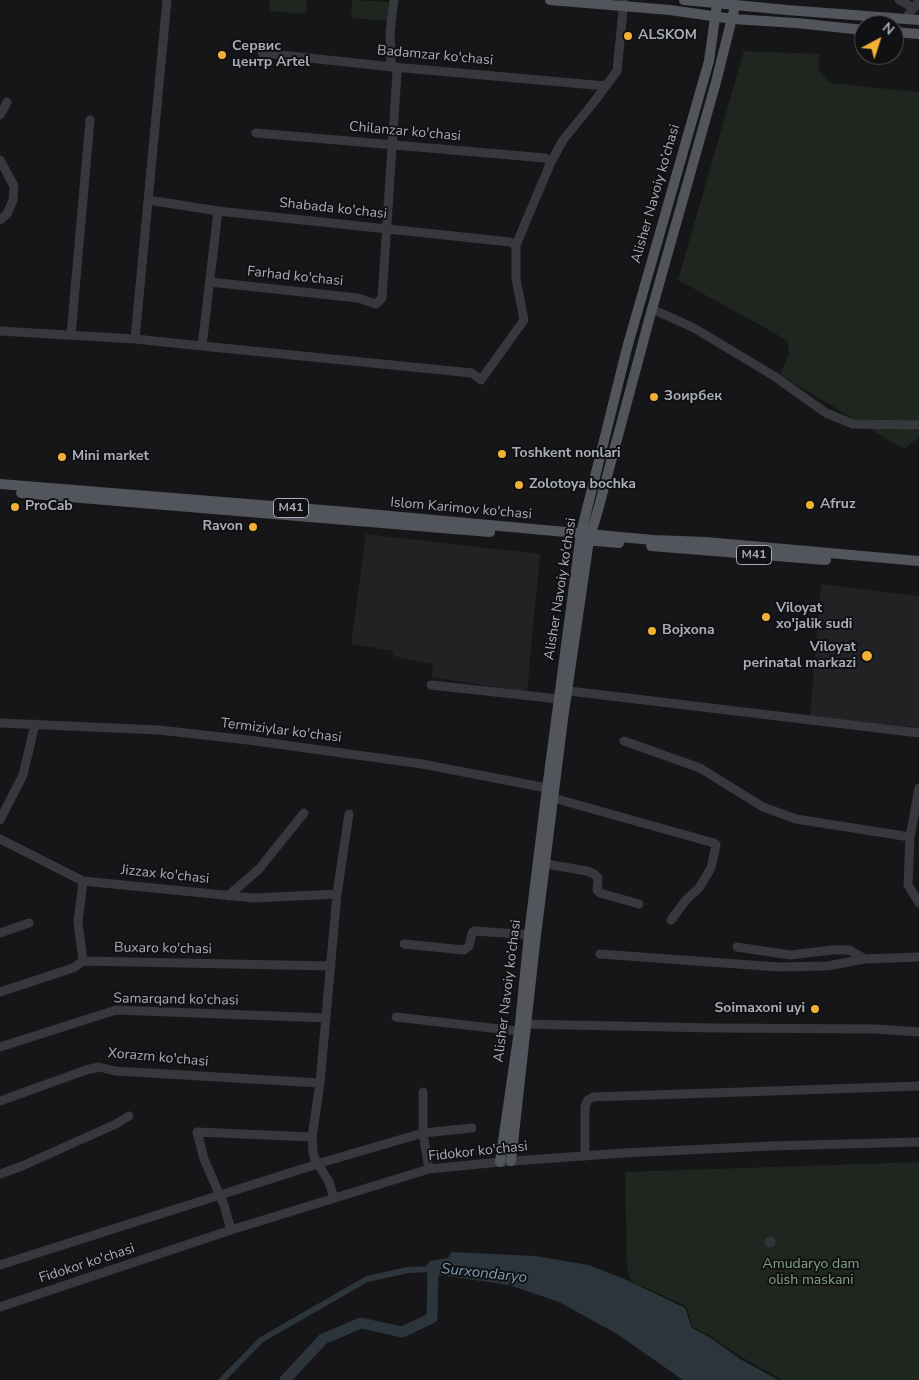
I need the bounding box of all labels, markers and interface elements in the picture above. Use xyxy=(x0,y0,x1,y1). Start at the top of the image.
north arrow xyxy=(854,15,904,65)
text: N xyxy=(878,18,898,40)
place label: ALSKOM xyxy=(638,28,697,44)
marker: ALSKOM xyxy=(622,30,634,42)
place label: Сервис центр Artel xyxy=(232,39,310,72)
street label: Badamzar ko'chasi xyxy=(376,43,494,69)
marker: Сервис центр Artel xyxy=(216,49,228,61)
street label: Chilanzar ko'chasi xyxy=(348,119,462,145)
street label: Alisher Navoiy ko’chasi xyxy=(628,123,684,265)
street label: Shabada ko'chasi xyxy=(278,195,388,223)
street label: Farhad ko'chasi xyxy=(246,264,344,290)
place label: Зоирбек xyxy=(664,389,722,405)
marker: Зоирбек xyxy=(648,391,660,403)
place label: Toshkent nonlari xyxy=(512,446,621,462)
marker: Toshkent nonlari xyxy=(496,448,508,460)
place label: Mini market xyxy=(72,449,149,465)
marker: Mini market xyxy=(56,451,68,463)
place label: Zolotoya bochka xyxy=(529,477,636,493)
marker: Zolotoya bochka xyxy=(513,479,525,491)
street label: Islom Karimov ko'chasi xyxy=(389,494,533,524)
place label: Afruz xyxy=(820,497,856,513)
road number: M41 xyxy=(274,498,308,518)
place label: ProCab xyxy=(25,499,73,515)
marker: Afruz xyxy=(804,499,816,511)
marker: ProCab xyxy=(9,501,21,513)
street label: Alisher Navoiy ko’chasi xyxy=(541,517,581,661)
place label: Ravon xyxy=(202,519,243,535)
marker: Ravon xyxy=(247,521,259,533)
road number: M41 xyxy=(736,546,772,564)
place label: Viloyat xo'jalik sudi xyxy=(776,601,852,634)
marker: Viloyat xo'jalik sudi xyxy=(760,611,772,623)
place label: Bojxona xyxy=(662,623,715,639)
marker: Bojxona xyxy=(646,625,658,637)
place label: Viloyat perinatal markazi xyxy=(743,640,856,672)
marker: Viloyat perinatal markazi xyxy=(860,649,874,663)
street label: Termiziylar ko'chasi xyxy=(220,715,342,747)
street label: Jizzax ko'chasi xyxy=(120,862,210,888)
street label: Alisher Navoiy ko’chasi xyxy=(491,919,525,1063)
street label: Buxaro ko'chasi xyxy=(114,940,212,958)
street label: Samarqand ko'chasi xyxy=(113,991,239,1009)
place label: Soimaxoni uyi xyxy=(714,1001,805,1017)
marker: Soimaxoni uyi xyxy=(809,1003,821,1015)
street label: Xorazm ko'chasi xyxy=(107,1045,209,1071)
street label: Fidokor ko'chasi xyxy=(428,1138,528,1166)
street label: Fidokor ko'chasi xyxy=(37,1241,137,1287)
park label: Amudaryo dam olish maskani xyxy=(762,1257,860,1290)
water label: Surxondaryo xyxy=(440,1261,528,1287)

